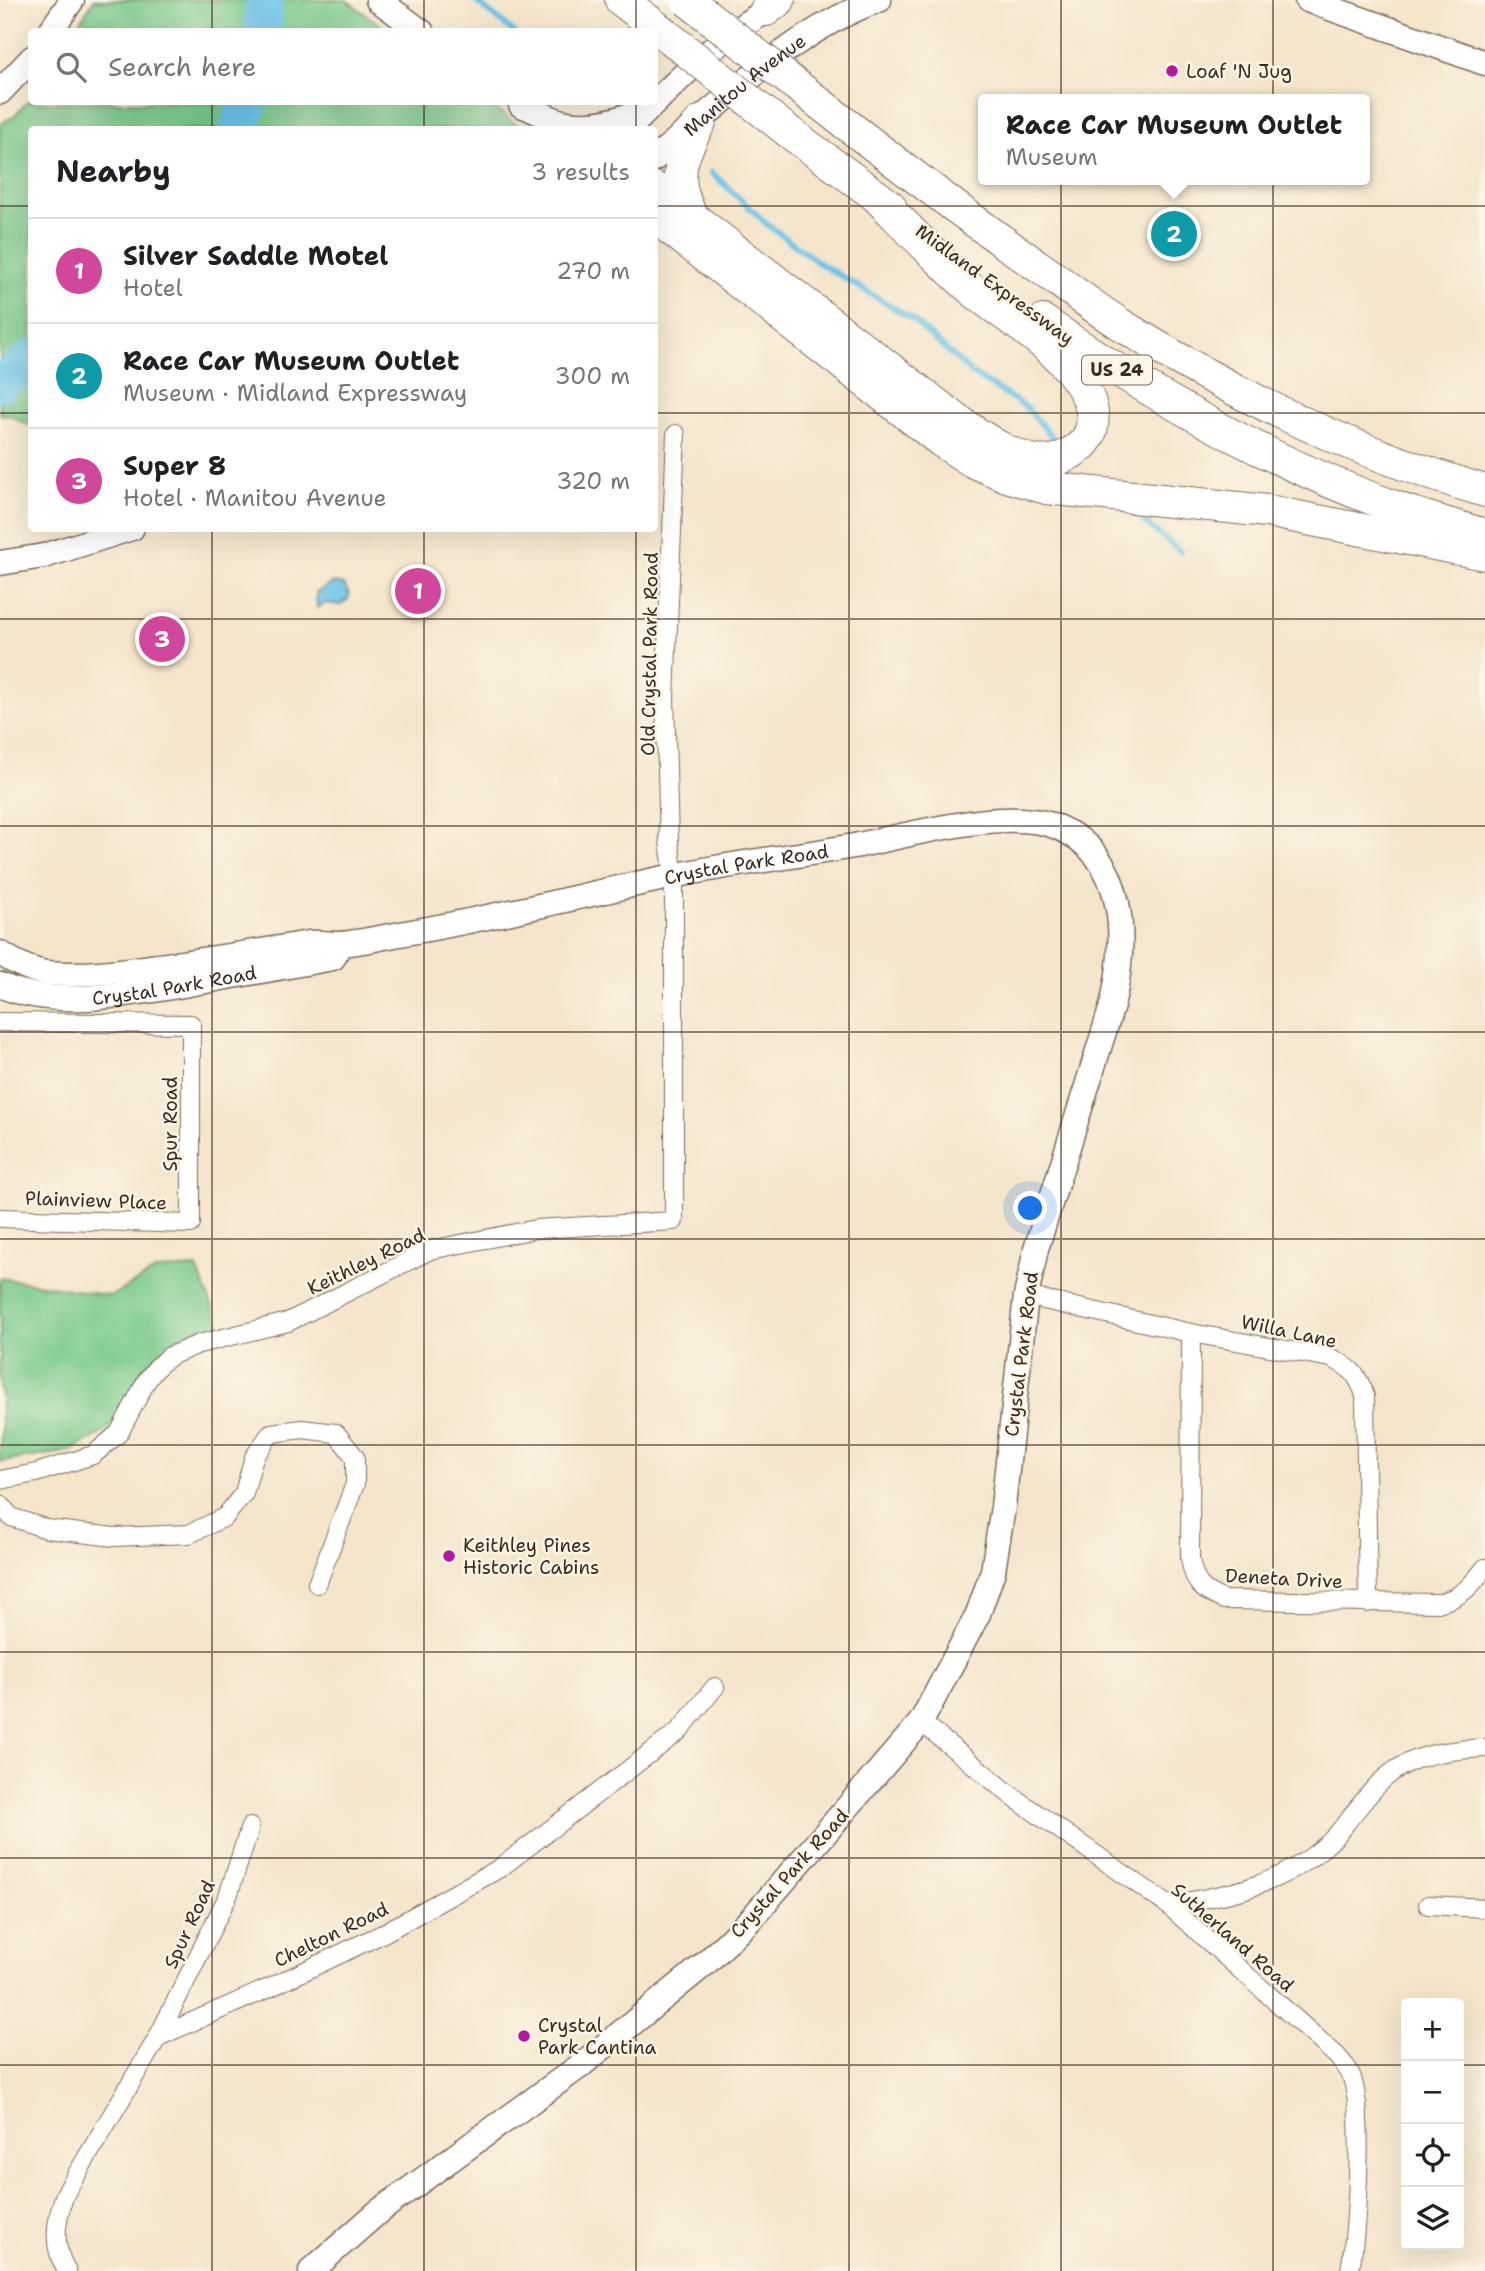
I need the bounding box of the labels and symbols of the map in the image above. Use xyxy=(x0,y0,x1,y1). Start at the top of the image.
street label: Manitou Avenue xyxy=(678,28,811,142)
place label: Loaf 'N Jug xyxy=(1186,59,1292,84)
marker: Loaf 'N Jug xyxy=(1164,63,1180,79)
pin: 2 xyxy=(1151,208,1197,260)
street label: Midland Expressway xyxy=(910,218,1079,350)
road number: US 24 xyxy=(1082,356,1152,384)
street label: Old Crystal Park Road xyxy=(635,552,664,756)
pin: 1 xyxy=(395,565,441,617)
pin: 3 xyxy=(139,613,185,665)
street label: Crystal Park Road xyxy=(662,839,830,891)
street label: Crystal Park Road xyxy=(91,960,258,1011)
street label: Spur Road xyxy=(158,1077,183,1171)
street label: Plainview Place xyxy=(25,1186,167,1215)
your location xyxy=(1013,1191,1047,1225)
street label: Keithley Road xyxy=(303,1222,429,1301)
street label: Crystal Park Road xyxy=(999,1270,1044,1438)
street label: Willa Lane xyxy=(1239,1309,1339,1354)
place label: Keithley Pines Historic Cabins xyxy=(463,1533,599,1580)
marker: Keithley Pines Historic Cabins xyxy=(441,1548,457,1564)
street label: Deneta Drive xyxy=(1225,1563,1343,1594)
street label: Crystal Park Road xyxy=(725,1803,854,1943)
street label: Spur Road xyxy=(158,1876,221,1972)
street label: Sutherland Road xyxy=(1166,1877,1299,1998)
street label: Chelton Road xyxy=(270,1896,392,1973)
place label: Crystal Park Cantina xyxy=(538,2013,657,2060)
marker: Crystal Park Cantina xyxy=(516,2028,532,2044)

